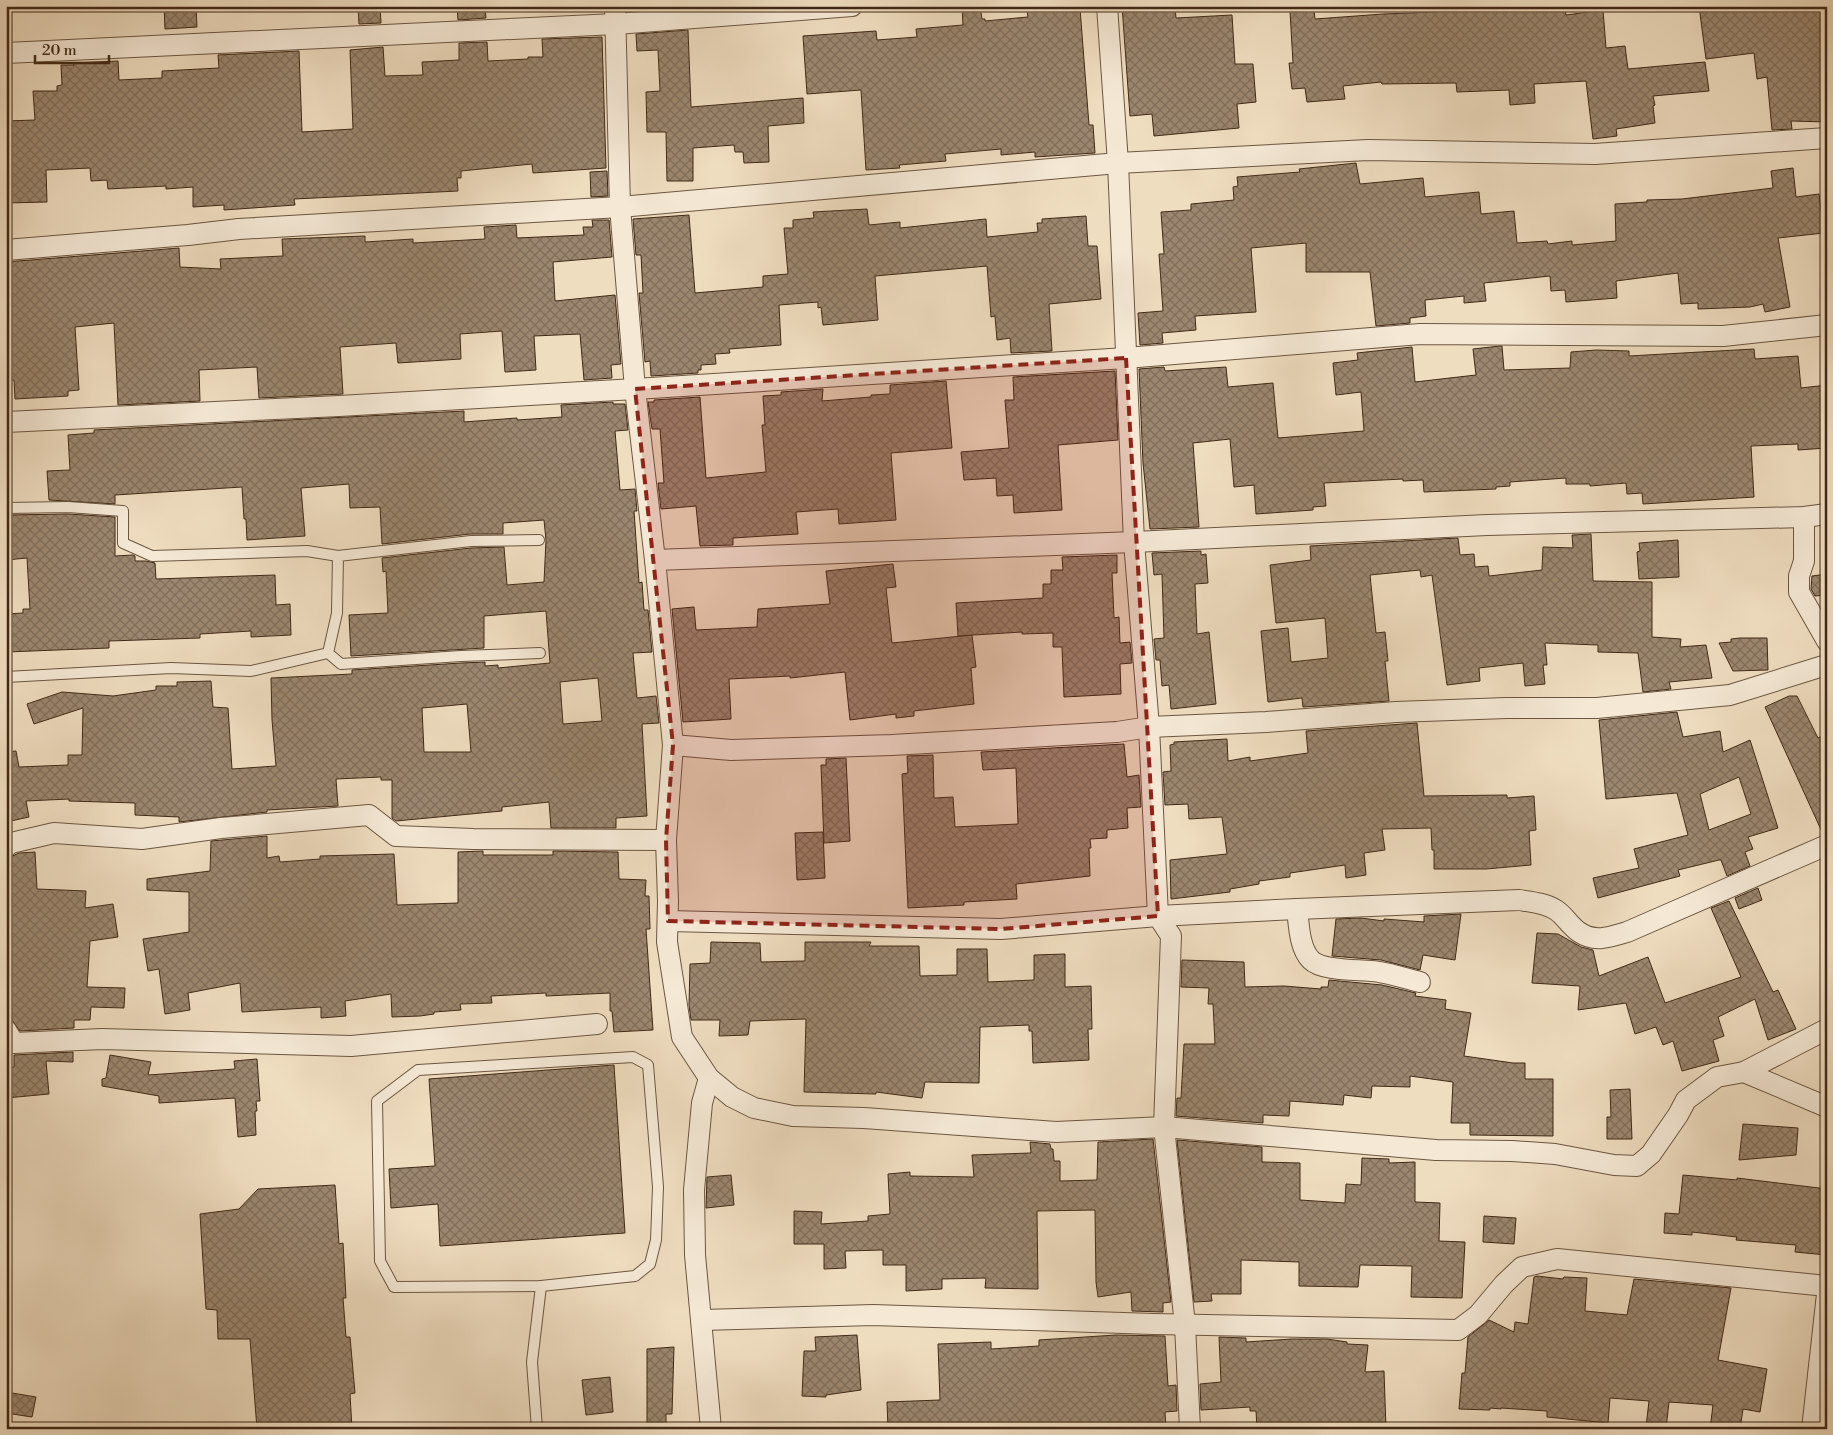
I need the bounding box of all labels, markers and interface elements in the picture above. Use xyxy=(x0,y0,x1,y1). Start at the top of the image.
scale bar xyxy=(35,32,109,64)
text: 20 m xyxy=(42,41,77,60)

